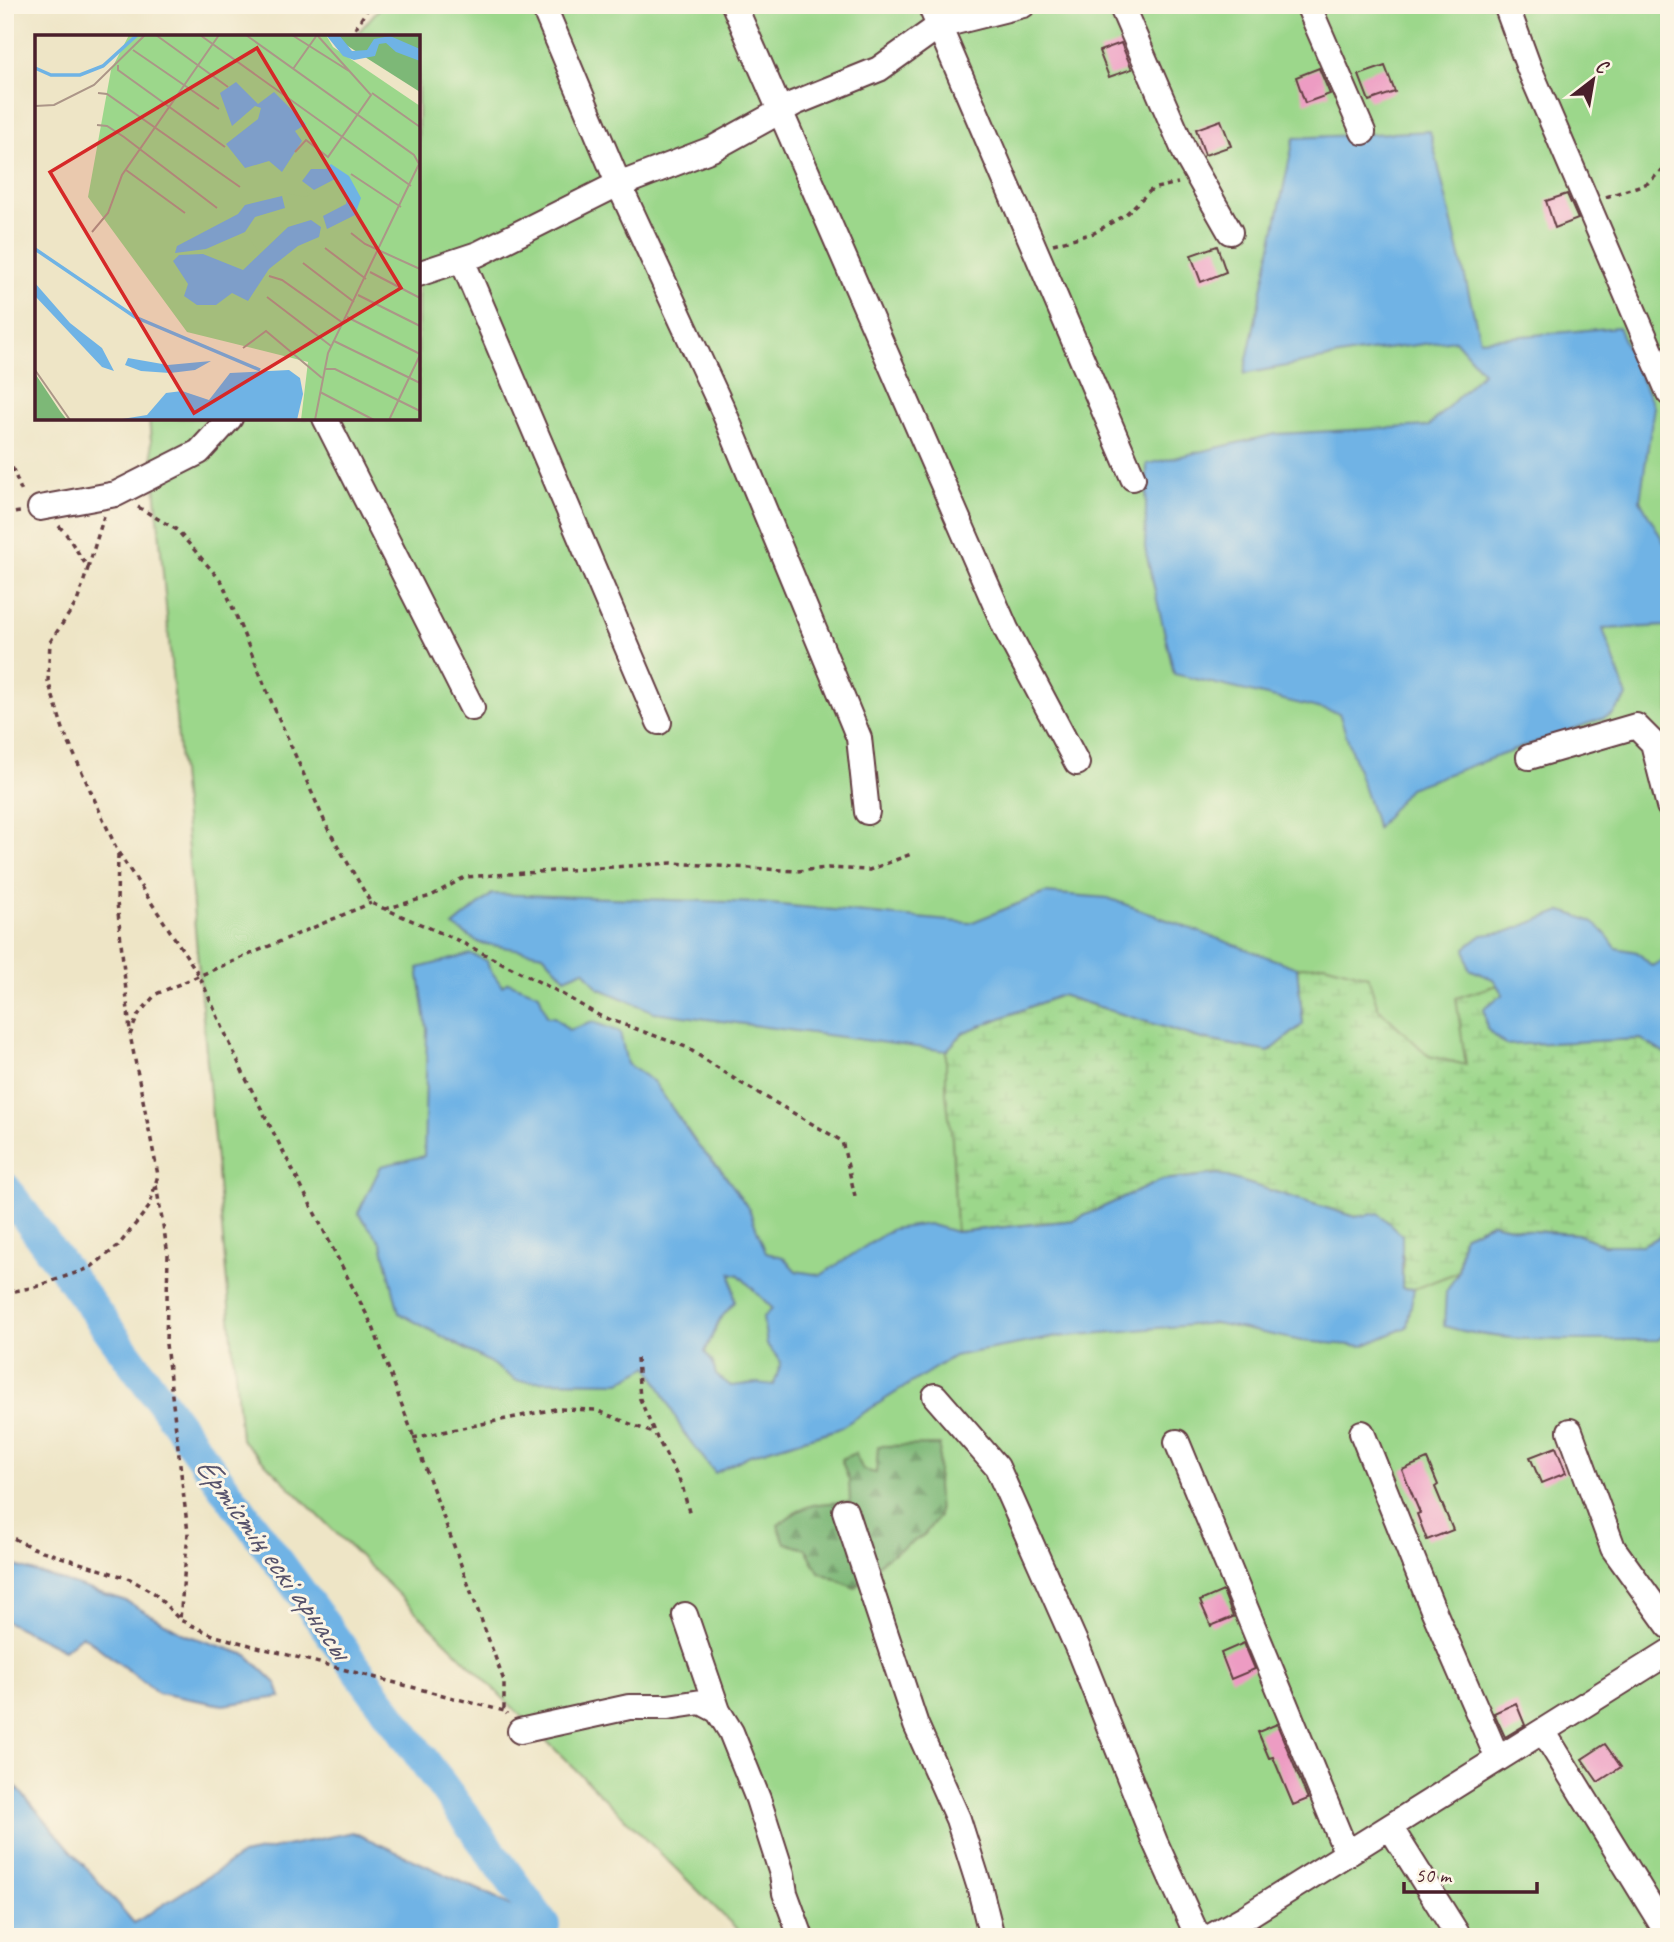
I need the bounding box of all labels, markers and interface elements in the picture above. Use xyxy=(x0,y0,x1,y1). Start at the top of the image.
inset map xyxy=(35,35,420,420)
north arrow xyxy=(1558,46,1628,116)
text: С xyxy=(1591,54,1614,80)
water label: Ертістің ескі арнасы xyxy=(186,1448,364,1671)
scale bar xyxy=(1404,1851,1538,1895)
text: 50 m xyxy=(1415,1862,1453,1888)

